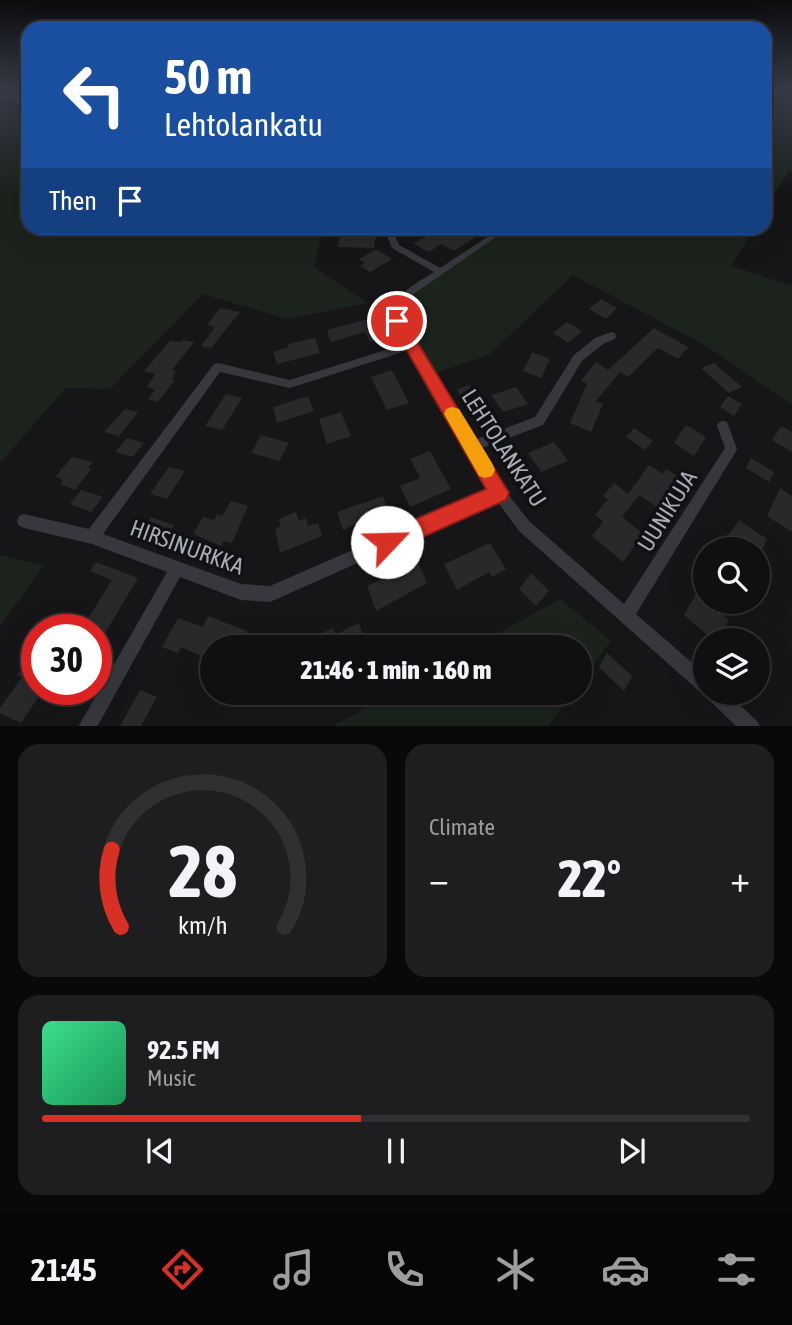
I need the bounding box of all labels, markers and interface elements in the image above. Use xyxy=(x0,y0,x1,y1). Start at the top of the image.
text: 50 m xyxy=(164,48,252,104)
icon: left xyxy=(49,49,140,140)
text: Lehtolankatu xyxy=(164,106,323,143)
icon: arrive xyxy=(111,182,149,220)
text: Then xyxy=(49,186,97,216)
pin xyxy=(367,291,427,351)
icon: arrive xyxy=(378,302,416,340)
street label: LEHTOLANKATU xyxy=(457,385,551,511)
street label: UUNIKUJA xyxy=(632,465,702,556)
position arrow xyxy=(350,505,424,579)
street label: HIRSINURKKA xyxy=(127,514,248,580)
map controls xyxy=(693,537,770,705)
button: search xyxy=(693,537,770,614)
speed limit sign: 30 xyxy=(21,614,112,705)
button: layers xyxy=(693,628,770,705)
text: 21:46 · 1 min · 160 m xyxy=(301,655,491,685)
text: Climate xyxy=(429,814,495,840)
text: 28 xyxy=(168,829,237,912)
text: 22° xyxy=(558,848,621,908)
text: − xyxy=(429,857,449,900)
text: + xyxy=(730,857,750,900)
text: km/h xyxy=(178,910,227,938)
text: 92.5 FM xyxy=(147,1035,220,1065)
text: Music xyxy=(147,1065,195,1091)
icon: previous xyxy=(141,1132,179,1170)
icon: pause xyxy=(377,1132,415,1170)
icon: next xyxy=(613,1132,651,1170)
icon: directions xyxy=(158,1245,207,1294)
icon: music xyxy=(269,1245,318,1294)
icon: phone xyxy=(380,1245,429,1294)
icon: climate xyxy=(491,1245,540,1294)
icon: car xyxy=(601,1245,650,1294)
icon: filters xyxy=(712,1245,761,1294)
text: 21:45 xyxy=(31,1251,97,1288)

